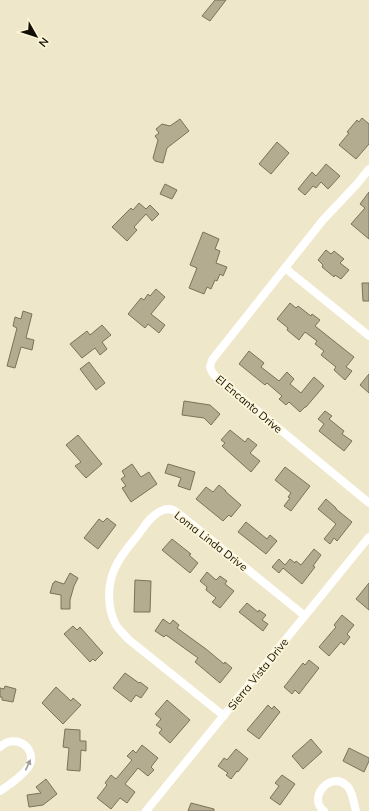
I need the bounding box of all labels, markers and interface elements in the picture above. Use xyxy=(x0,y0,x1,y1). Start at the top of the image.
north arrow xyxy=(16,16,56,56)
text: N xyxy=(36,35,52,50)
street label: El Encanto Drive xyxy=(213,372,285,436)
street label: Loma Linda Drive xyxy=(172,508,250,574)
street label: Sierra Vista Drive xyxy=(225,635,291,713)
one-way arrow xyxy=(25,759,31,771)

